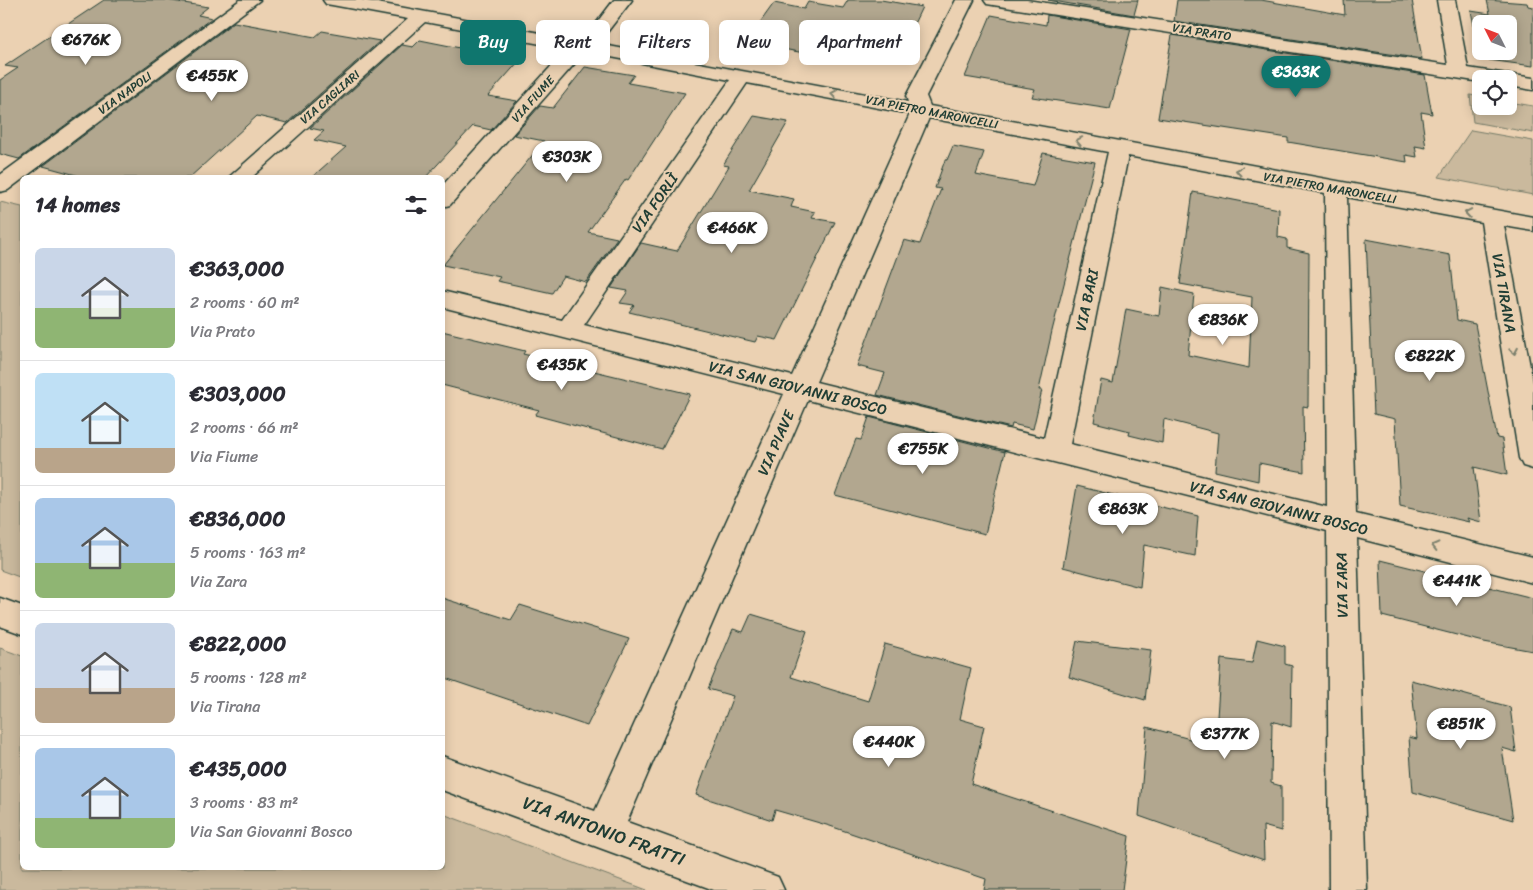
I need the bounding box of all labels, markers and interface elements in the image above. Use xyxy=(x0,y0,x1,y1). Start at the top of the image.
north arrow xyxy=(1472,15,1518,60)
map controls xyxy=(1472,15,1517,115)
street label: VIA PRATO xyxy=(1171,17,1233,48)
chip: Buy xyxy=(460,20,526,65)
chip: Rent xyxy=(536,20,610,65)
chip: Filters xyxy=(620,20,709,65)
chip: New xyxy=(719,20,789,65)
chip: Apartment xyxy=(799,20,920,65)
pin: €676K xyxy=(51,23,121,66)
text: €676K xyxy=(62,25,110,54)
pin: €363K xyxy=(1261,56,1331,98)
text: €363K xyxy=(1272,57,1320,86)
pin: €455K xyxy=(177,59,247,102)
text: €455K xyxy=(187,61,237,90)
street label: VIA CAGLIARI xyxy=(295,64,366,130)
street label: VIA NAPOLI xyxy=(93,65,157,120)
street label: VIA FIUME xyxy=(506,69,561,128)
button: locate xyxy=(1472,70,1517,115)
street label: VIA PIETRO MARONCELLI xyxy=(864,88,1000,136)
one-way arrow xyxy=(829,89,838,99)
one-way arrow xyxy=(1075,136,1084,147)
pin: €303K xyxy=(532,140,602,183)
text: €303K xyxy=(543,142,591,171)
street label: VIA PIETRO MARONCELLI xyxy=(1262,165,1398,211)
street label: VIA FORLÌ xyxy=(625,167,686,238)
one-way arrow xyxy=(1235,167,1243,177)
text: 14 homes xyxy=(35,186,120,224)
icon: filters xyxy=(402,191,430,219)
one-way arrow xyxy=(1463,208,1472,218)
pin: €466K xyxy=(697,212,767,254)
text: €466K xyxy=(708,213,756,242)
text: €363,000 xyxy=(190,250,284,288)
street label: VIA TIRANA xyxy=(1484,251,1524,335)
street label: VIA BARI xyxy=(1068,266,1106,333)
icon: home xyxy=(75,268,135,328)
text: 2 rooms · 60 m² xyxy=(190,288,300,317)
pin: €836K xyxy=(1188,304,1258,346)
text: €836K xyxy=(1199,305,1247,334)
text: Via Prato xyxy=(190,317,255,346)
pin: €822K xyxy=(1395,340,1465,382)
text: €822K xyxy=(1406,341,1454,370)
one-way arrow xyxy=(1509,347,1519,356)
pin: €435K xyxy=(527,348,597,391)
text: €435K xyxy=(538,350,586,379)
street label: VIA SAN GIOVANNI BOSCO xyxy=(706,353,890,423)
text: €303,000 xyxy=(190,375,286,413)
icon: home xyxy=(75,393,135,453)
street label: VIA PIAVE xyxy=(750,405,803,480)
text: 2 rooms · 66 m² xyxy=(190,413,299,442)
pin: €755K xyxy=(888,432,958,475)
text: €755K xyxy=(898,434,948,463)
text: Via Fiume xyxy=(190,442,258,471)
street label: VIA SAN GIOVANNI BOSCO xyxy=(1187,473,1371,543)
pin: €863K xyxy=(1088,492,1158,535)
text: €863K xyxy=(1099,494,1147,523)
text: €836,000 xyxy=(190,500,286,538)
icon: home xyxy=(75,518,135,578)
text: 5 rooms · 163 m² xyxy=(190,538,306,567)
one-way arrow xyxy=(1430,541,1439,552)
street label: VIA ZARA xyxy=(1328,552,1356,618)
pin: €441K xyxy=(1422,564,1492,607)
text: €441K xyxy=(1433,566,1481,595)
text: Via Zara xyxy=(190,567,247,596)
text: €822,000 xyxy=(190,625,286,663)
icon: home xyxy=(75,643,135,703)
text: 5 rooms · 128 m² xyxy=(190,663,307,692)
text: Via Tirana xyxy=(190,692,260,721)
pin: €851K xyxy=(1426,708,1496,750)
text: €851K xyxy=(1438,709,1484,738)
pin: €377K xyxy=(1190,718,1260,760)
text: €377K xyxy=(1201,719,1249,748)
pin: €440K xyxy=(854,726,924,768)
text: €440K xyxy=(864,727,914,756)
text: €435,000 xyxy=(190,750,287,788)
icon: home xyxy=(75,768,135,828)
street label: VIA ANTONIO FRATTI xyxy=(518,787,690,875)
text: 3 rooms · 83 m² xyxy=(190,788,298,817)
text: Via San Giovanni Bosco xyxy=(190,817,352,846)

